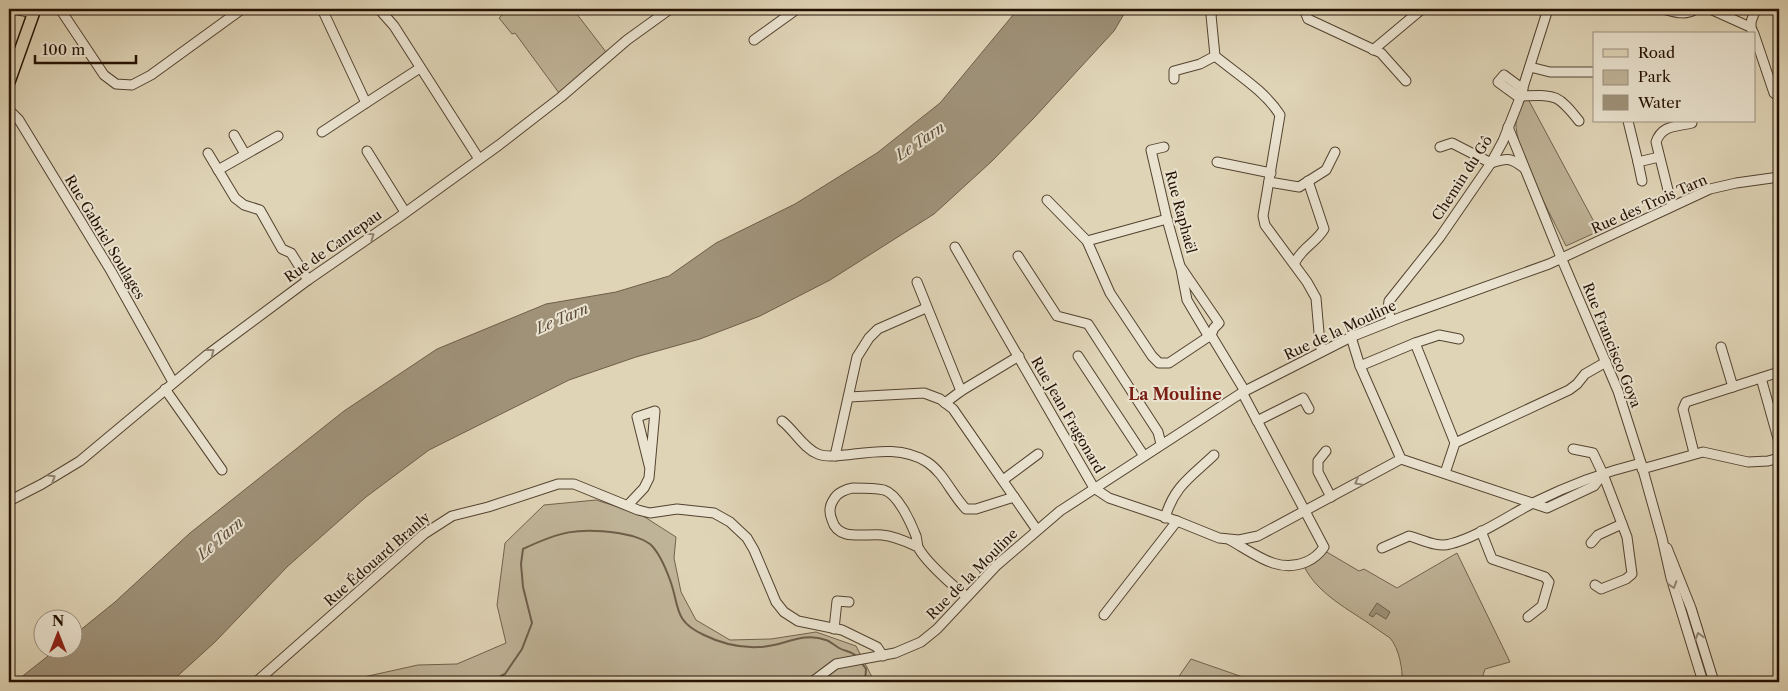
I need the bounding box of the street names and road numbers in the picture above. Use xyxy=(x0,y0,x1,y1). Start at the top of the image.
street label: Chemin du Gô xyxy=(1428,132,1496,224)
street label: Rue Raphaël xyxy=(1161,169,1201,255)
street label: Rue des Trois Tarn xyxy=(1588,170,1710,238)
street label: Rue Gabriel Soulages xyxy=(61,172,149,302)
street label: Rue de Cantepau xyxy=(281,205,386,286)
street label: Rue Francisco Goya xyxy=(1579,280,1646,411)
street label: Rue de la Mouline xyxy=(1281,296,1399,364)
street label: Rue Jean Fragonard xyxy=(1027,354,1109,477)
street label: Rue Édouard Branly xyxy=(320,508,434,610)
street label: Rue de la Mouline xyxy=(923,525,1021,623)

